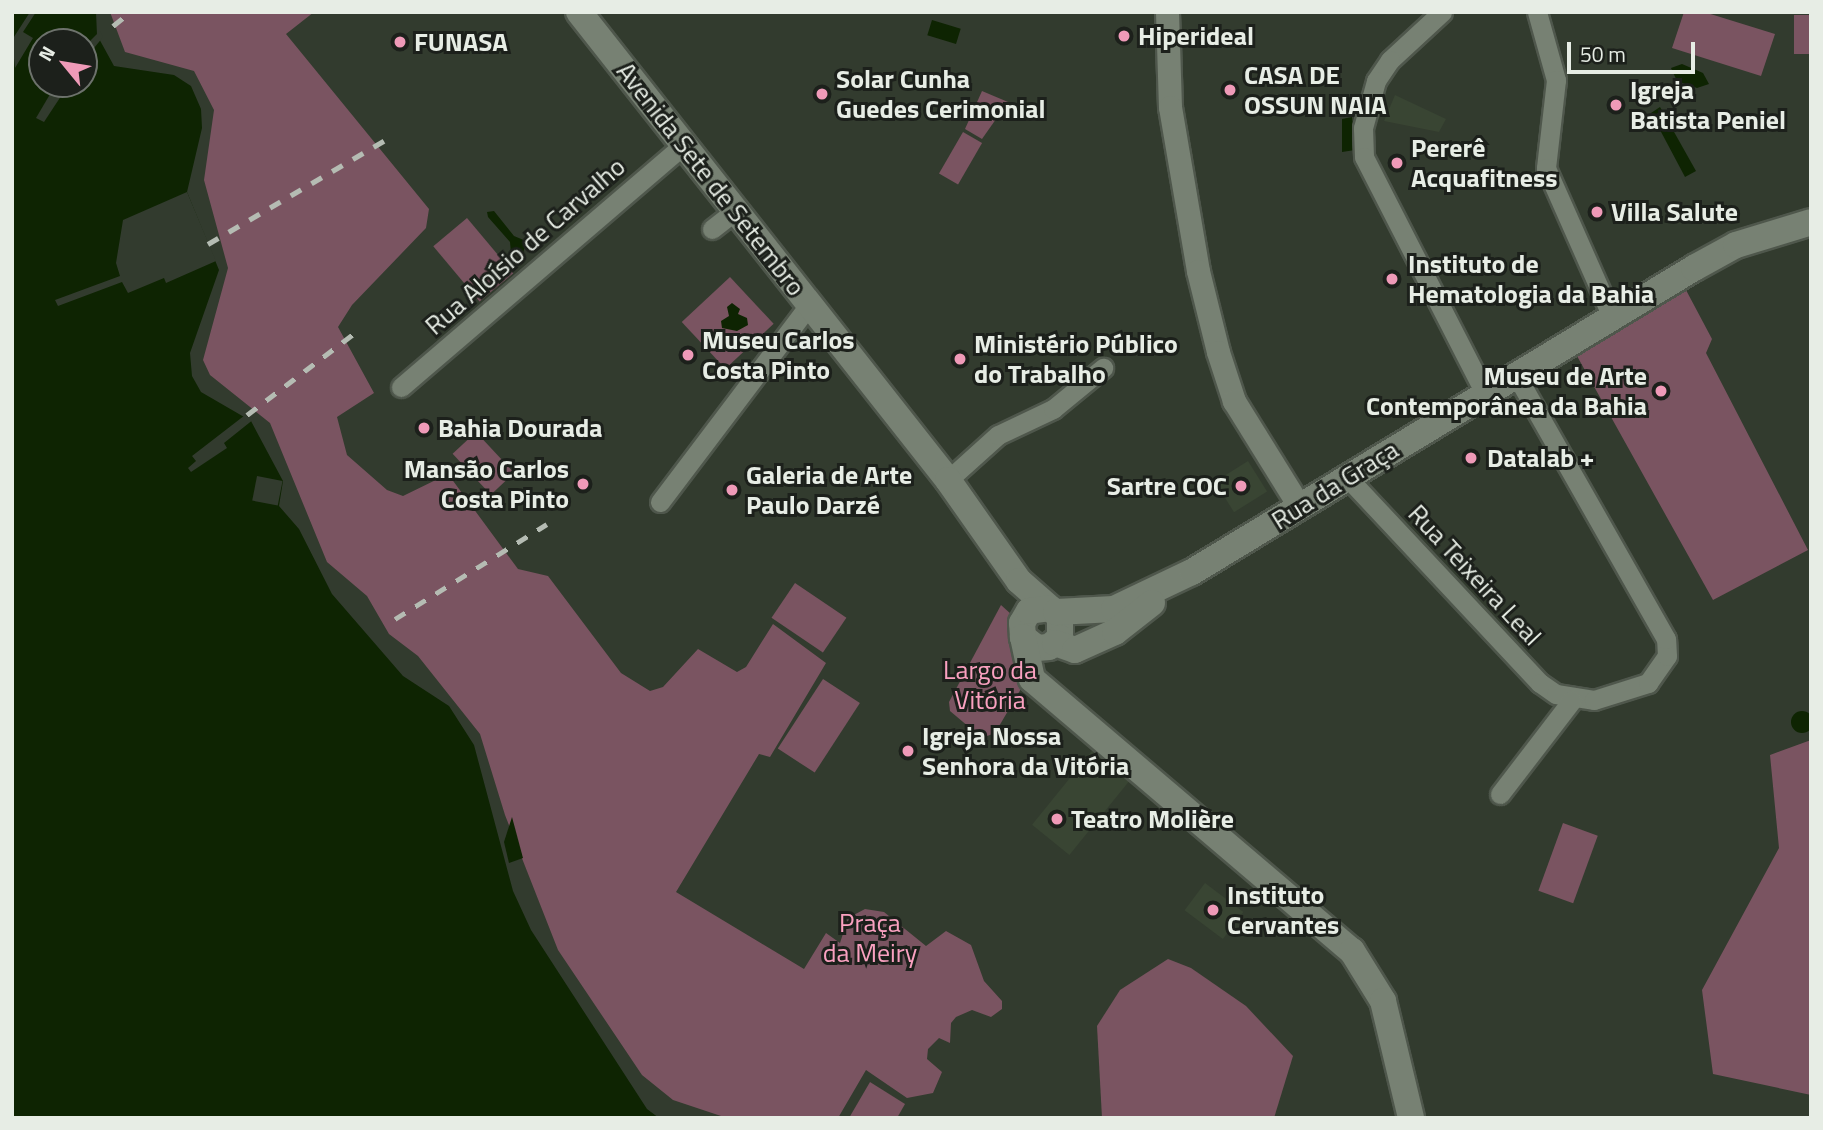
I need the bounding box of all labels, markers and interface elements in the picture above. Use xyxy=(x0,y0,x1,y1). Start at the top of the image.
place label: Hiperideal xyxy=(1138,20,1254,52)
place label: FUNASA xyxy=(414,26,508,58)
north arrow xyxy=(28,28,98,98)
marker: Hiperideal xyxy=(1116,28,1132,44)
scale bar xyxy=(1571,28,1699,72)
marker: FUNASA xyxy=(392,34,408,50)
text: 50 m xyxy=(1580,38,1626,70)
text: N xyxy=(30,40,62,66)
street label: Avenida Sete de Setembro xyxy=(610,56,812,302)
place label: CASA DE OSSUN NAIA xyxy=(1244,59,1387,120)
place label: Solar Cunha Guedes Cerimonial xyxy=(836,63,1046,124)
place label: Igreja Batista Peniel xyxy=(1630,74,1786,136)
marker: CASA DE OSSUN NAIA xyxy=(1222,82,1238,98)
marker: Solar Cunha Guedes Cerimonial xyxy=(814,86,830,102)
marker: Igreja Batista Peniel xyxy=(1608,97,1624,113)
place label: Pererê Acquafitness xyxy=(1411,132,1558,194)
street label: Rua Aloísio de Carvalho xyxy=(419,151,631,341)
marker: Pererê Acquafitness xyxy=(1389,155,1405,171)
place label: Villa Salute xyxy=(1611,196,1738,228)
marker: Villa Salute xyxy=(1589,204,1605,220)
place label: Instituto de Hematologia da Bahia xyxy=(1408,248,1654,310)
marker: Instituto de Hematologia da Bahia xyxy=(1382,269,1402,289)
place label: Museu Carlos Costa Pinto xyxy=(702,324,855,386)
place label: Ministério Público do Trabalho xyxy=(974,328,1178,390)
marker: Museu Carlos Costa Pinto xyxy=(680,347,696,363)
marker: Ministério Público do Trabalho xyxy=(952,351,968,367)
place label: Museu de Arte Contemporânea da Bahia xyxy=(1366,360,1647,422)
marker: Museu de Arte Contemporânea da Bahia xyxy=(1653,383,1669,399)
place label: Bahia Dourada xyxy=(438,412,603,444)
marker: Bahia Dourada xyxy=(416,420,432,436)
street label: Rua da Graça xyxy=(1266,434,1404,536)
place label: Datalab + xyxy=(1487,442,1594,474)
marker: Datalab + xyxy=(1461,448,1481,468)
place label: Mansão Carlos Costa Pinto xyxy=(404,453,569,514)
place label: Galeria de Arte Paulo Darzé xyxy=(746,459,912,520)
place label: Sartre COC xyxy=(1107,470,1227,502)
marker: Mansão Carlos Costa Pinto xyxy=(575,476,591,492)
marker: Sartre COC xyxy=(1233,478,1249,494)
marker: Galeria de Arte Paulo Darzé xyxy=(724,482,740,498)
street label: Rua Teixeira Leal xyxy=(1402,498,1548,652)
park label: Largo da Vitória xyxy=(943,654,1037,716)
place label: Igreja Nossa Senhora da Vitória xyxy=(922,720,1129,782)
marker: Igreja Nossa Senhora da Vitória xyxy=(900,743,916,759)
place label: Teatro Molière xyxy=(1071,803,1234,835)
marker: Teatro Molière xyxy=(1049,811,1065,827)
place label: Instituto Cervantes xyxy=(1227,879,1339,940)
marker: Instituto Cervantes xyxy=(1205,902,1221,918)
park label: Praça da Meiry xyxy=(823,907,917,968)

